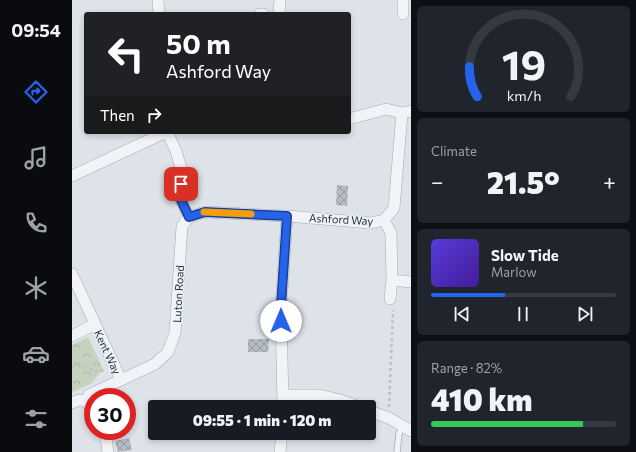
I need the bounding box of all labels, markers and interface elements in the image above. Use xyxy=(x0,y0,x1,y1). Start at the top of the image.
text: 09:54 xyxy=(11,19,61,41)
text: 50 m xyxy=(166,26,231,60)
icon: left xyxy=(100,28,152,80)
text: 19 xyxy=(501,38,546,89)
text: Ashford Way xyxy=(166,60,271,82)
icon: directions xyxy=(22,78,50,106)
text: km/h xyxy=(506,85,541,103)
icon: right xyxy=(143,104,165,126)
text: Then xyxy=(100,106,135,124)
text: Climate xyxy=(431,143,477,159)
icon: music xyxy=(22,144,50,172)
text: 21.5° xyxy=(487,163,560,200)
pin xyxy=(164,167,198,201)
text: − xyxy=(431,168,444,195)
text: + xyxy=(603,168,616,195)
icon: arrive xyxy=(170,173,192,195)
icon: phone xyxy=(22,209,50,237)
street label: Ashford Way xyxy=(309,211,374,227)
text: Slow Tide xyxy=(491,246,559,264)
text: Marlow xyxy=(491,264,537,280)
street label: Luton Road xyxy=(170,265,186,323)
icon: climate xyxy=(22,274,50,302)
position arrow xyxy=(260,300,302,342)
icon: previous xyxy=(451,303,473,325)
icon: pause xyxy=(512,303,534,325)
icon: next xyxy=(574,303,596,325)
street label: Kent Way xyxy=(92,328,124,377)
icon: car xyxy=(22,340,50,368)
text: Range · 82% xyxy=(431,360,502,376)
text: 410 km xyxy=(431,380,533,417)
speed limit sign: 30 xyxy=(84,388,136,440)
icon: filters xyxy=(22,405,50,433)
text: 09:55 · 1 min · 120 m xyxy=(193,411,331,429)

